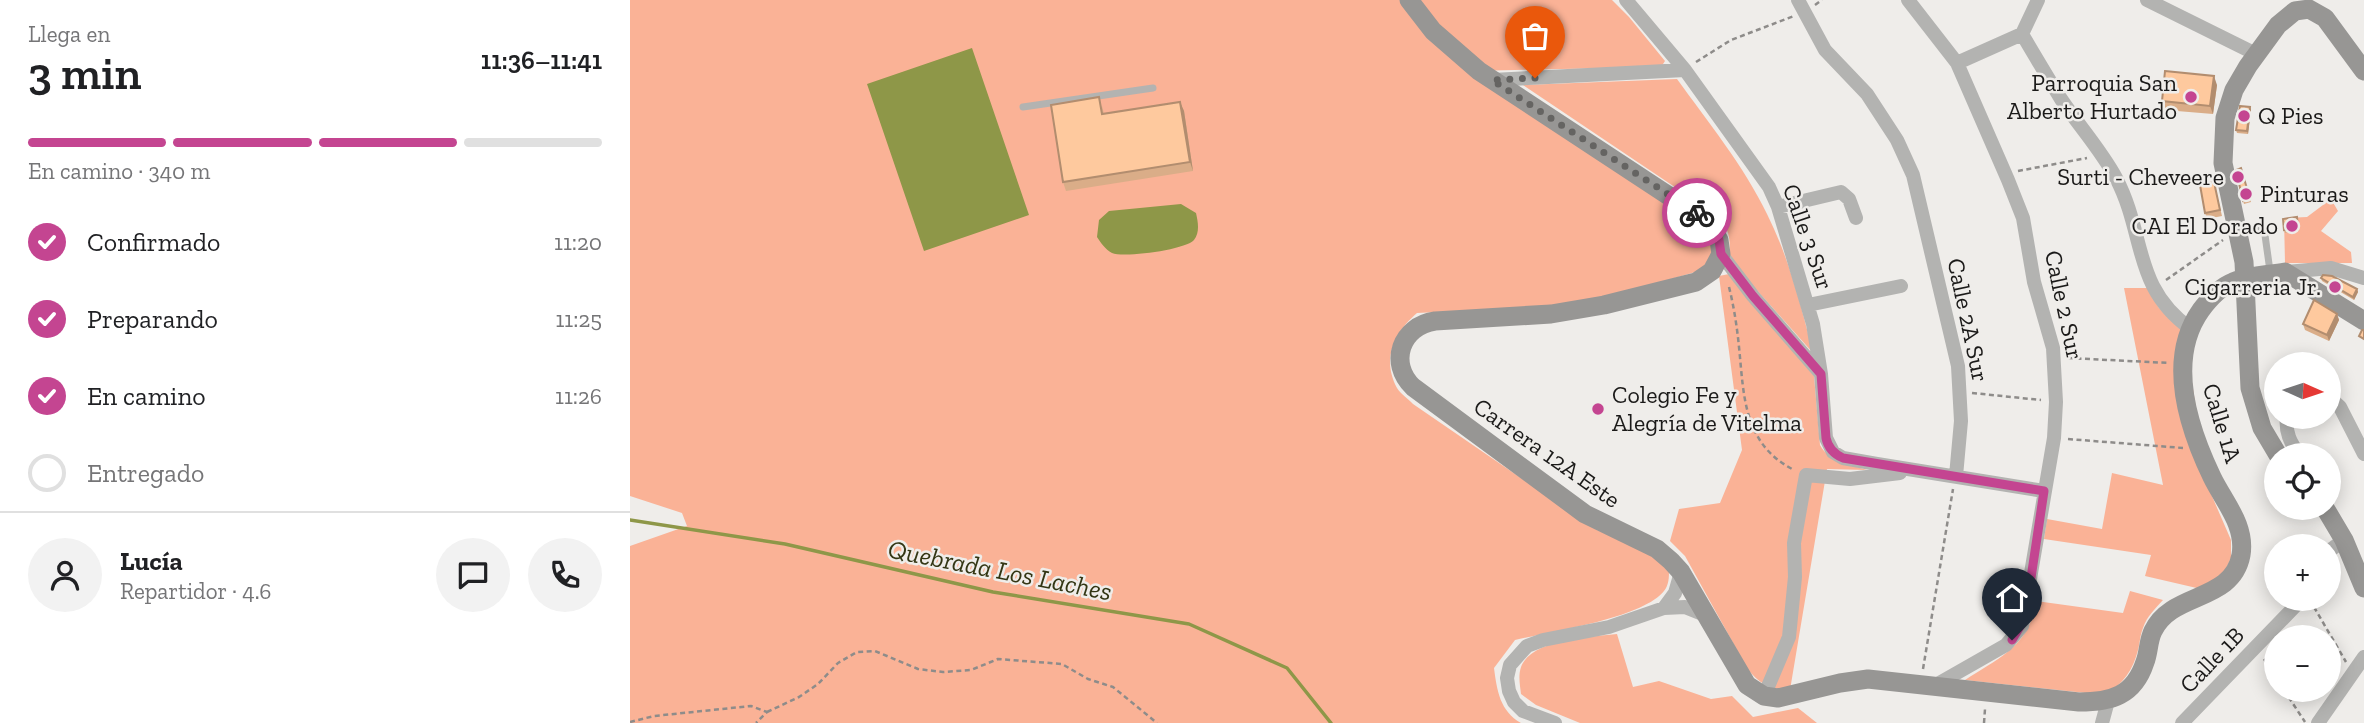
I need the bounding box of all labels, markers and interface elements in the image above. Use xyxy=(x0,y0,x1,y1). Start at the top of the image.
pin xyxy=(1505,6,1565,78)
icon: bag xyxy=(1516,17,1554,55)
text: Llega en xyxy=(28,20,110,48)
text: 11:36–11:41 xyxy=(481,44,602,76)
text: 3 min xyxy=(28,46,141,101)
place label: Parroquia San Alberto Hurtado xyxy=(2007,68,2177,125)
marker: Parroquia San Alberto Hurtado xyxy=(2183,89,2199,105)
place label: Q Pies xyxy=(2258,101,2323,130)
marker: Q Pies xyxy=(2236,108,2252,124)
text: En camino · 340 m xyxy=(28,157,210,185)
place label: Surti - Cheveere xyxy=(2057,162,2224,191)
marker: Surti - Cheveere xyxy=(2230,169,2246,185)
courier xyxy=(1662,178,1732,248)
place label: Pinturas xyxy=(2260,179,2349,208)
street label: Calle 3 Sur xyxy=(1777,180,1840,294)
marker: Pinturas xyxy=(2238,186,2254,202)
icon: bike xyxy=(1678,194,1716,232)
place label: CAI El Dorado xyxy=(2131,211,2278,240)
marker: CAI El Dorado xyxy=(2284,218,2300,234)
icon: check xyxy=(28,223,66,261)
text: Confirmado xyxy=(87,226,220,258)
text: 11:20 xyxy=(554,228,602,256)
street label: Calle 2 Sur xyxy=(2039,248,2090,362)
street label: Calle 2A Sur xyxy=(1941,256,1996,384)
place label: Cigarreria Jr. xyxy=(2184,272,2321,301)
marker: Cigarreria Jr. xyxy=(2327,279,2343,295)
icon: check xyxy=(28,300,66,338)
text: Preparando xyxy=(87,303,218,335)
text: 11:25 xyxy=(556,305,602,333)
north arrow xyxy=(2264,352,2342,429)
map controls xyxy=(2264,352,2341,702)
icon: check xyxy=(28,377,66,415)
text: En camino xyxy=(87,380,206,412)
place label: Colegio Fe y Alegría de Vitelma xyxy=(1612,380,1802,437)
street label: Calle 1A xyxy=(2197,380,2248,466)
text: 11:26 xyxy=(555,382,602,410)
street label: Carrera 12A Este xyxy=(1468,391,1626,514)
marker: Colegio Fe y Alegría de Vitelma xyxy=(1590,401,1606,417)
button: locate xyxy=(2264,443,2341,520)
text: Entregado xyxy=(87,457,204,489)
water label: Quebrada Los Laches xyxy=(885,533,1115,607)
button: + xyxy=(2264,534,2341,611)
button: person xyxy=(28,538,102,612)
button: chat xyxy=(436,538,510,612)
button: phone xyxy=(528,538,602,612)
text: Lucía xyxy=(120,545,183,577)
pin xyxy=(1982,568,2042,640)
text: Repartidor · 4.6 xyxy=(120,577,271,605)
icon: home xyxy=(1993,579,2031,617)
street label: Calle 1B xyxy=(2173,621,2250,699)
button: − xyxy=(2264,625,2341,702)

